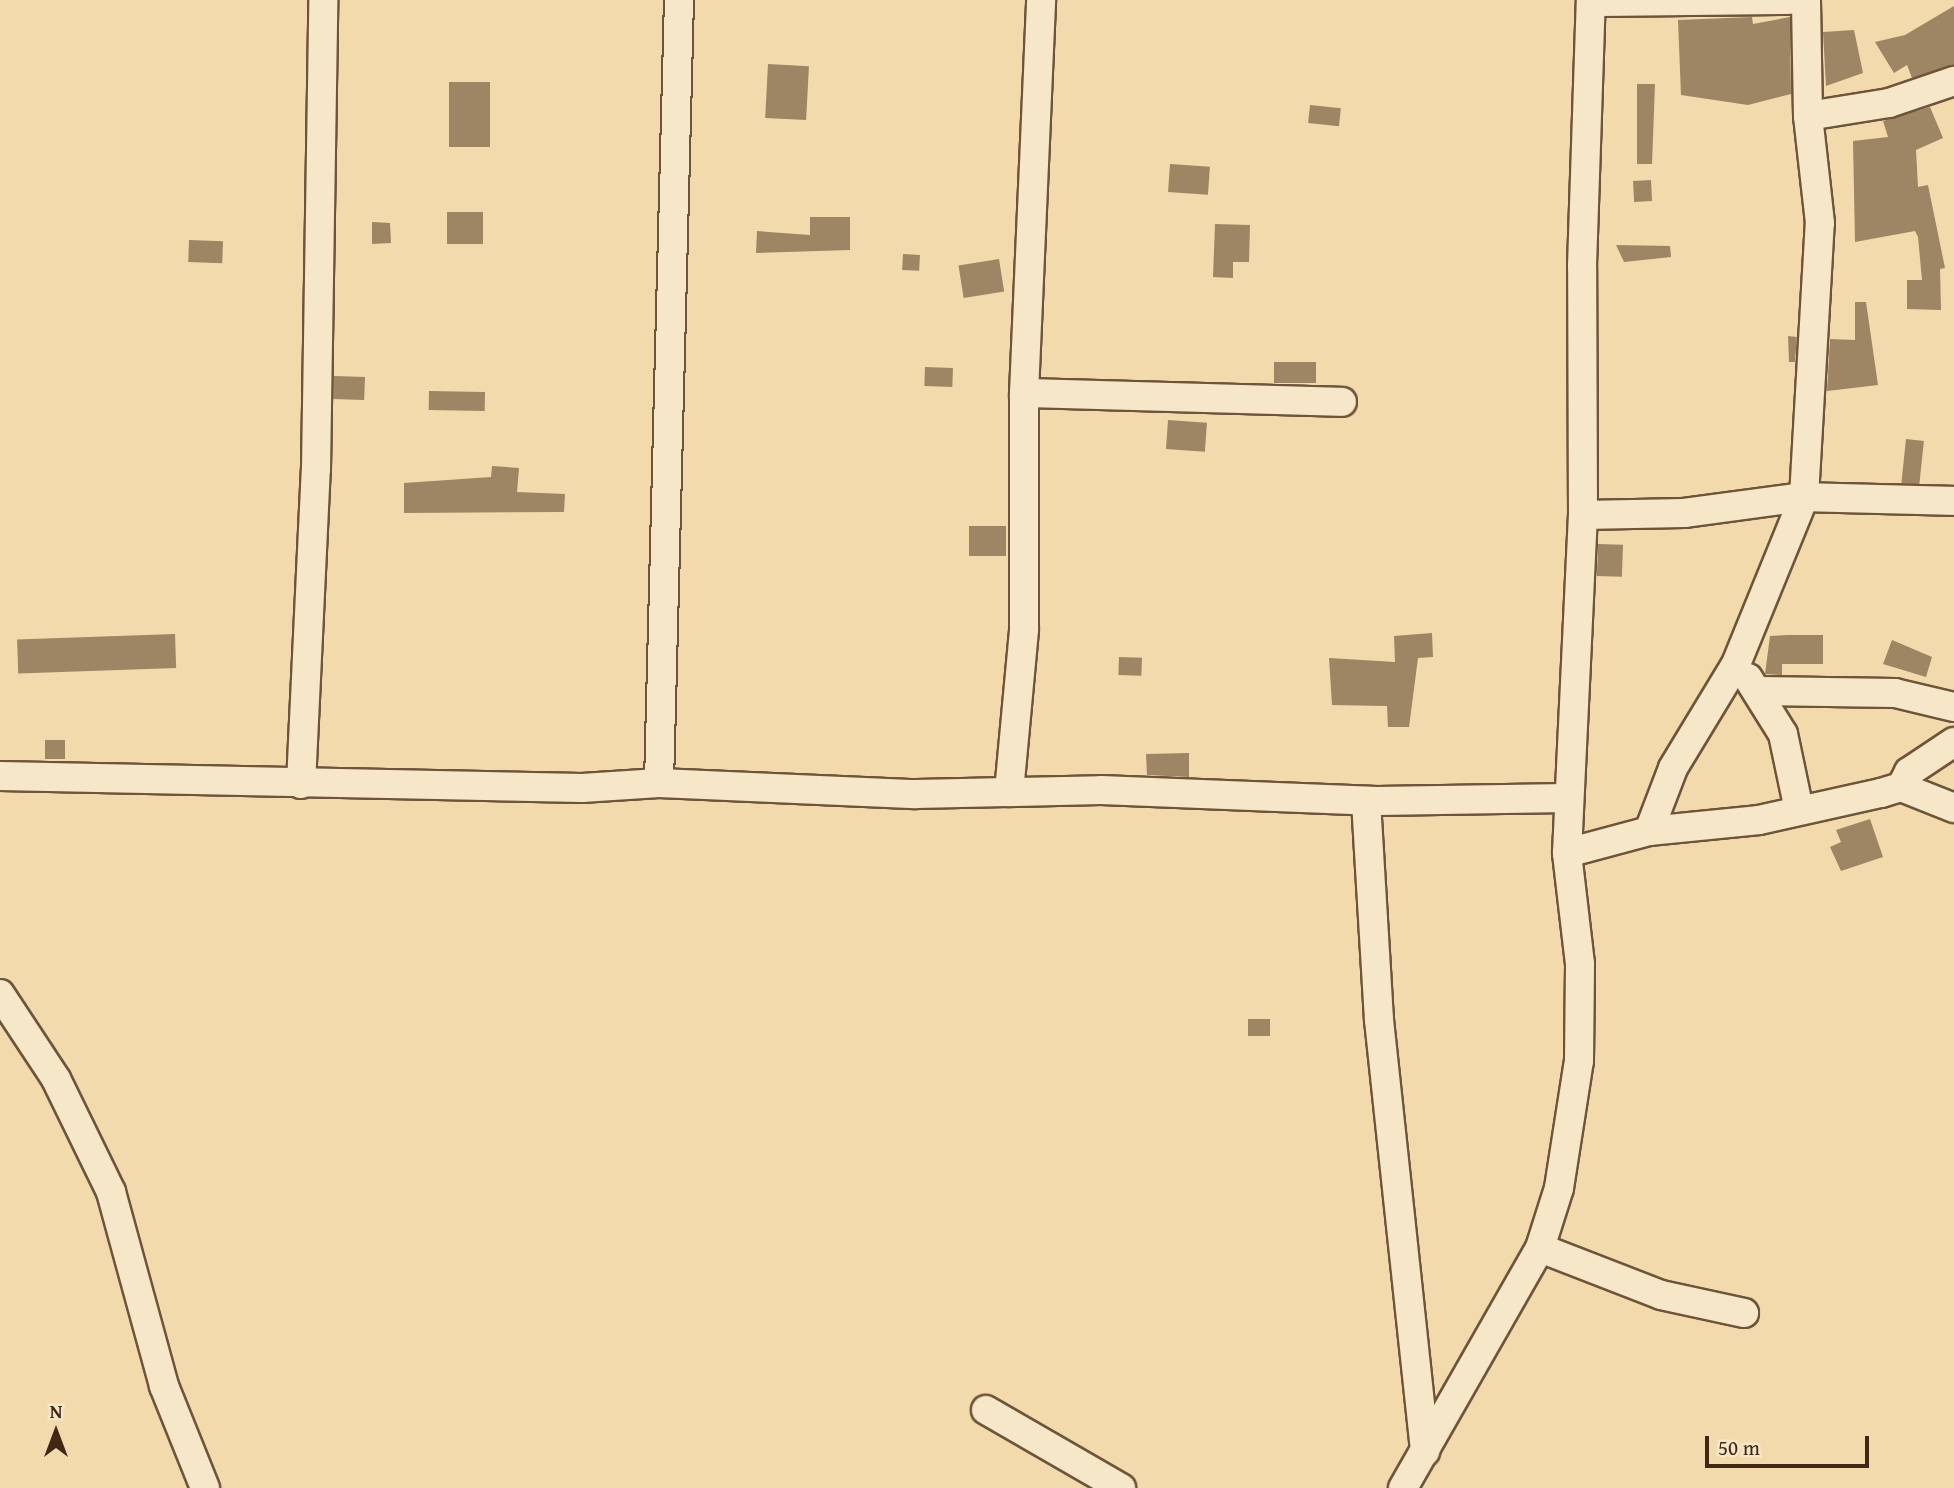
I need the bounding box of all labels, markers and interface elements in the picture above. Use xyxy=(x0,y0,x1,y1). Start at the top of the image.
north arrow xyxy=(21,1397,91,1467)
text: N xyxy=(50,1397,62,1425)
scale bar xyxy=(1709,1422,1874,1466)
text: 50 m xyxy=(1718,1432,1760,1463)

